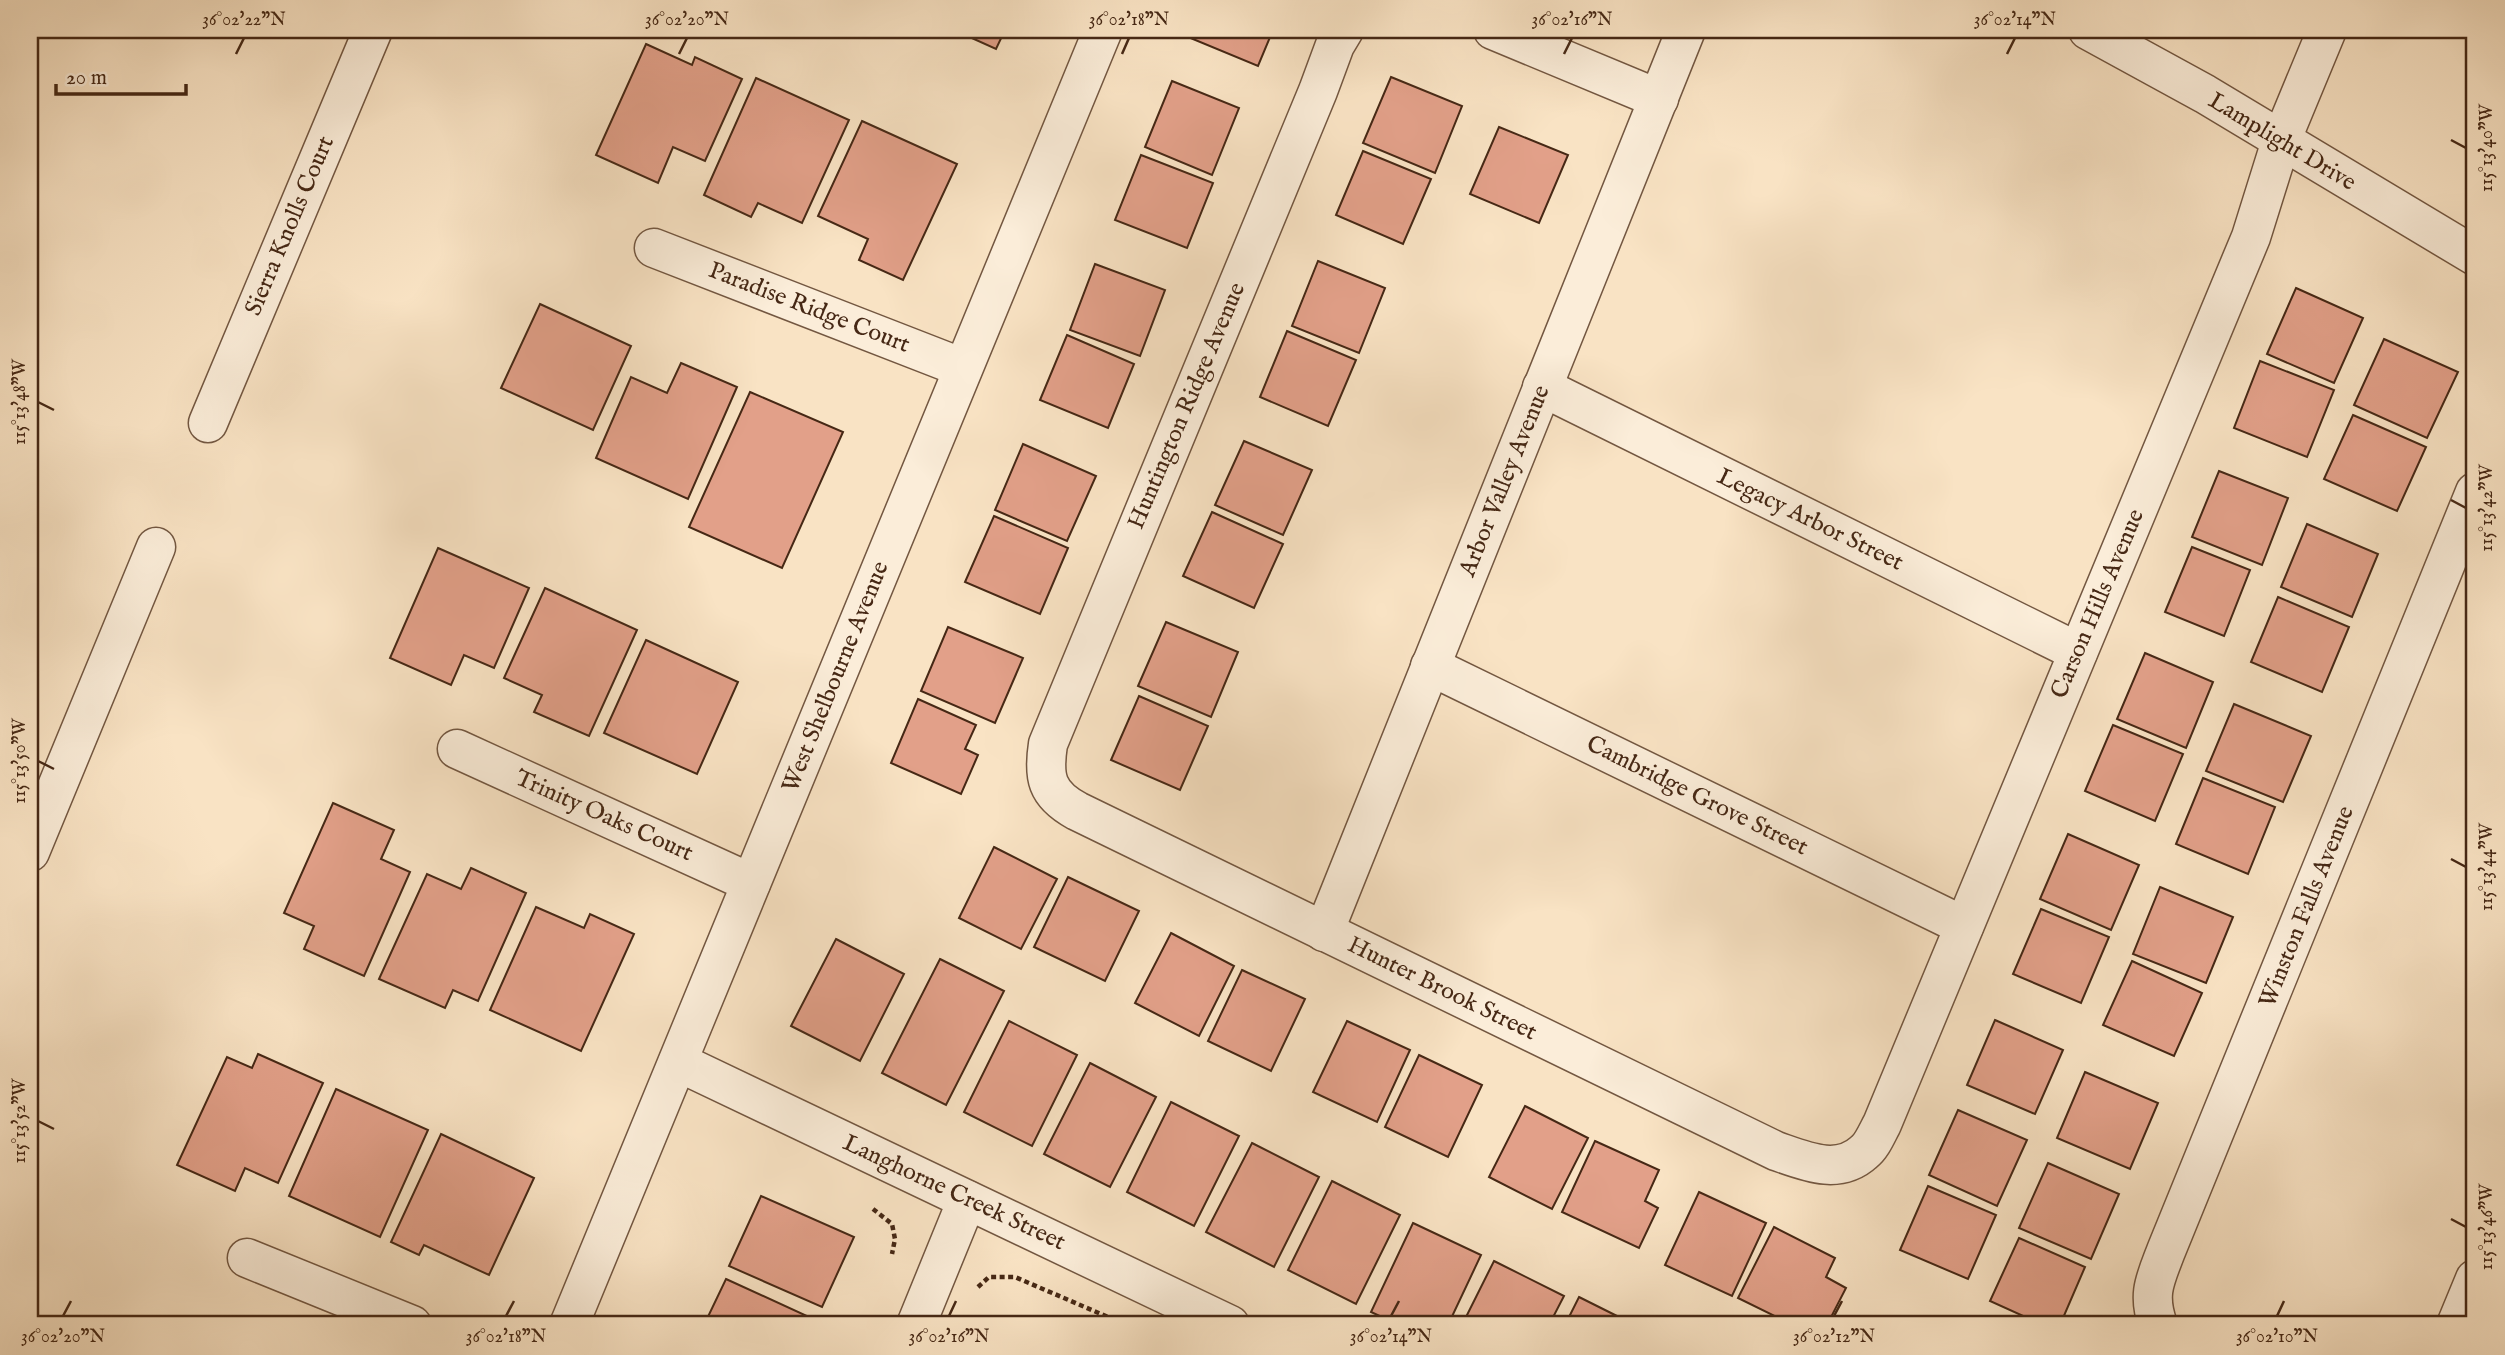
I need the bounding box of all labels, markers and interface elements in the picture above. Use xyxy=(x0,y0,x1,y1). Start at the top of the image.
text: 36°02'22"N xyxy=(202,9,286,32)
text: 36°02'20"N xyxy=(645,9,729,32)
text: 36°02'18"N xyxy=(1089,9,1170,32)
text: 36°02'16"N xyxy=(1531,9,1613,32)
text: 36°02'14"N xyxy=(1974,9,2057,32)
scale bar xyxy=(56,52,186,96)
text: 20 m xyxy=(66,65,107,92)
street label: Lamplight Drive xyxy=(2202,86,2362,198)
text: 115°13'40"W xyxy=(2476,103,2499,192)
street label: Sierra Knolls Court xyxy=(238,131,342,321)
street label: Paradise Ridge Court xyxy=(704,255,914,361)
street label: Huntington Ridge Avenue xyxy=(1121,278,1253,534)
text: 115°13'48"W xyxy=(9,358,32,445)
street label: Arbor Valley Avenue xyxy=(1452,381,1558,582)
street label: Legacy Arbor Street xyxy=(1712,461,1908,579)
text: 115°13'42"W xyxy=(2476,463,2499,552)
street label: Carson Hills Avenue xyxy=(2044,505,2152,703)
street label: West Shelbourne Avenue xyxy=(775,557,897,797)
text: 115°13'50"W xyxy=(9,717,32,804)
street label: Cambridge Grove Street xyxy=(1581,729,1813,863)
street label: Trinity Oaks Court xyxy=(510,763,698,869)
street label: Winston Falls Avenue xyxy=(2252,802,2362,1012)
text: 115°13'44"W xyxy=(2476,822,2499,911)
street label: Hunter Brook Street xyxy=(1342,930,1542,1048)
text: 115°13'52"W xyxy=(9,1078,32,1164)
street label: Langhorne Creek Street xyxy=(838,1128,1070,1258)
text: 115°13'46"W xyxy=(2476,1183,2499,1270)
text: 36°02'20"N xyxy=(21,1326,105,1349)
text: 36°02'18"N xyxy=(466,1326,547,1349)
text: 36°02'16"N xyxy=(908,1326,990,1349)
text: 36°02'14"N xyxy=(1350,1326,1433,1349)
text: 36°02'12"N xyxy=(1793,1326,1875,1349)
text: 36°02'10"N xyxy=(2236,1326,2319,1349)

